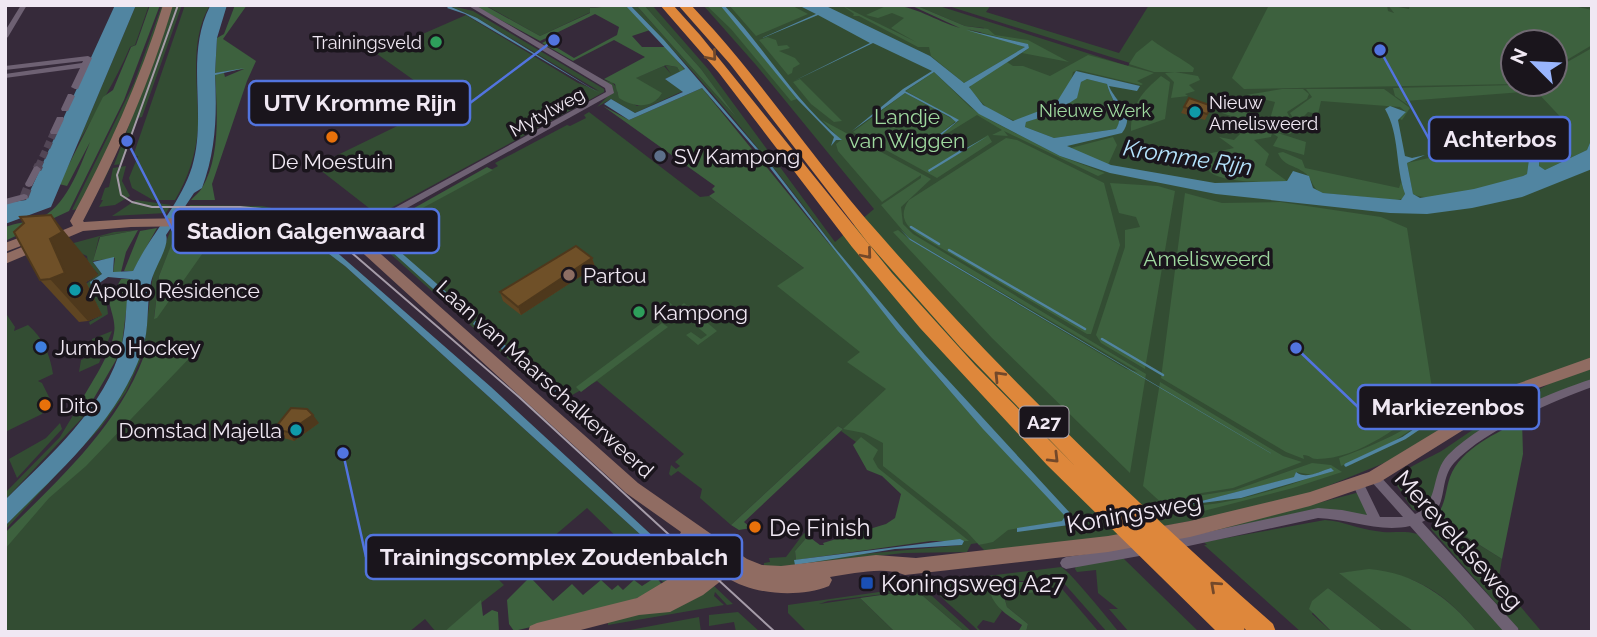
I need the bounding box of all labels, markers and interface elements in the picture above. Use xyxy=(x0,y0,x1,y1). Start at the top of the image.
north arrow xyxy=(1499,28,1569,98)
place label: Trainingsveld xyxy=(312,32,422,53)
marker: Trainingsveld xyxy=(428,34,444,50)
text: N xyxy=(1505,45,1531,67)
one-way arrow xyxy=(704,47,716,60)
callout: UTV Kromme Rijn xyxy=(249,81,470,125)
street label: Mytylweg xyxy=(506,83,588,141)
text: UTV Kromme Rijn xyxy=(264,89,456,116)
place label: Nieuw Amelisweerd xyxy=(1209,92,1318,134)
park label: Nieuwe Werk xyxy=(1039,100,1151,121)
park label: Landje van Wiggen xyxy=(849,104,965,153)
marker: Nieuw Amelisweerd xyxy=(1187,104,1203,120)
callout: Achterbos xyxy=(1429,117,1570,161)
text: Achterbos xyxy=(1443,125,1557,152)
marker: De Moestuin xyxy=(324,129,340,145)
water label: Kromme Rijn xyxy=(1121,133,1255,181)
place label: SV Kampong xyxy=(674,144,800,169)
marker: SV Kampong xyxy=(652,148,668,164)
place label: De Moestuin xyxy=(271,149,393,174)
callout: Stadion Galgenwaard xyxy=(173,209,439,253)
text: Stadion Galgenwaard xyxy=(187,217,425,244)
one-way arrow xyxy=(859,246,871,259)
park label: Amelisweerd xyxy=(1143,246,1271,271)
place label: Partou xyxy=(583,263,647,288)
marker: Partou xyxy=(561,267,577,283)
street label: Laan van Maarschalkerweerd xyxy=(431,275,659,483)
place label: Apollo Résidence xyxy=(89,278,260,303)
marker: Apollo Résidence xyxy=(67,282,83,298)
place label: Kampong xyxy=(653,300,748,325)
marker: Kampong xyxy=(631,304,647,320)
place label: Jumbo Hockey xyxy=(55,335,201,360)
marker: Jumbo Hockey xyxy=(33,339,49,355)
one-way arrow xyxy=(994,372,1007,385)
callout: Markiezenbos xyxy=(1358,385,1539,429)
place label: Dito xyxy=(59,393,98,418)
text: Markiezenbos xyxy=(1372,393,1524,420)
marker: Dito xyxy=(37,397,53,413)
road number: A27 xyxy=(1020,406,1068,438)
place label: Domstad Majella xyxy=(118,418,282,443)
marker: Domstad Majella xyxy=(288,422,304,438)
one-way arrow xyxy=(1045,450,1058,463)
street label: Mereveldseweg xyxy=(1389,464,1529,616)
street label: Koningsweg xyxy=(1064,487,1204,539)
place label: De Finish xyxy=(769,513,871,542)
marker: De Finish xyxy=(747,519,763,535)
callout: Trainingscomplex Zoudenbalch xyxy=(366,535,742,579)
text: Trainingscomplex Zoudenbalch xyxy=(380,543,728,570)
place label: Koningsweg A27 xyxy=(881,569,1064,598)
marker: Koningsweg A27 xyxy=(859,575,875,591)
one-way arrow xyxy=(1210,582,1223,594)

